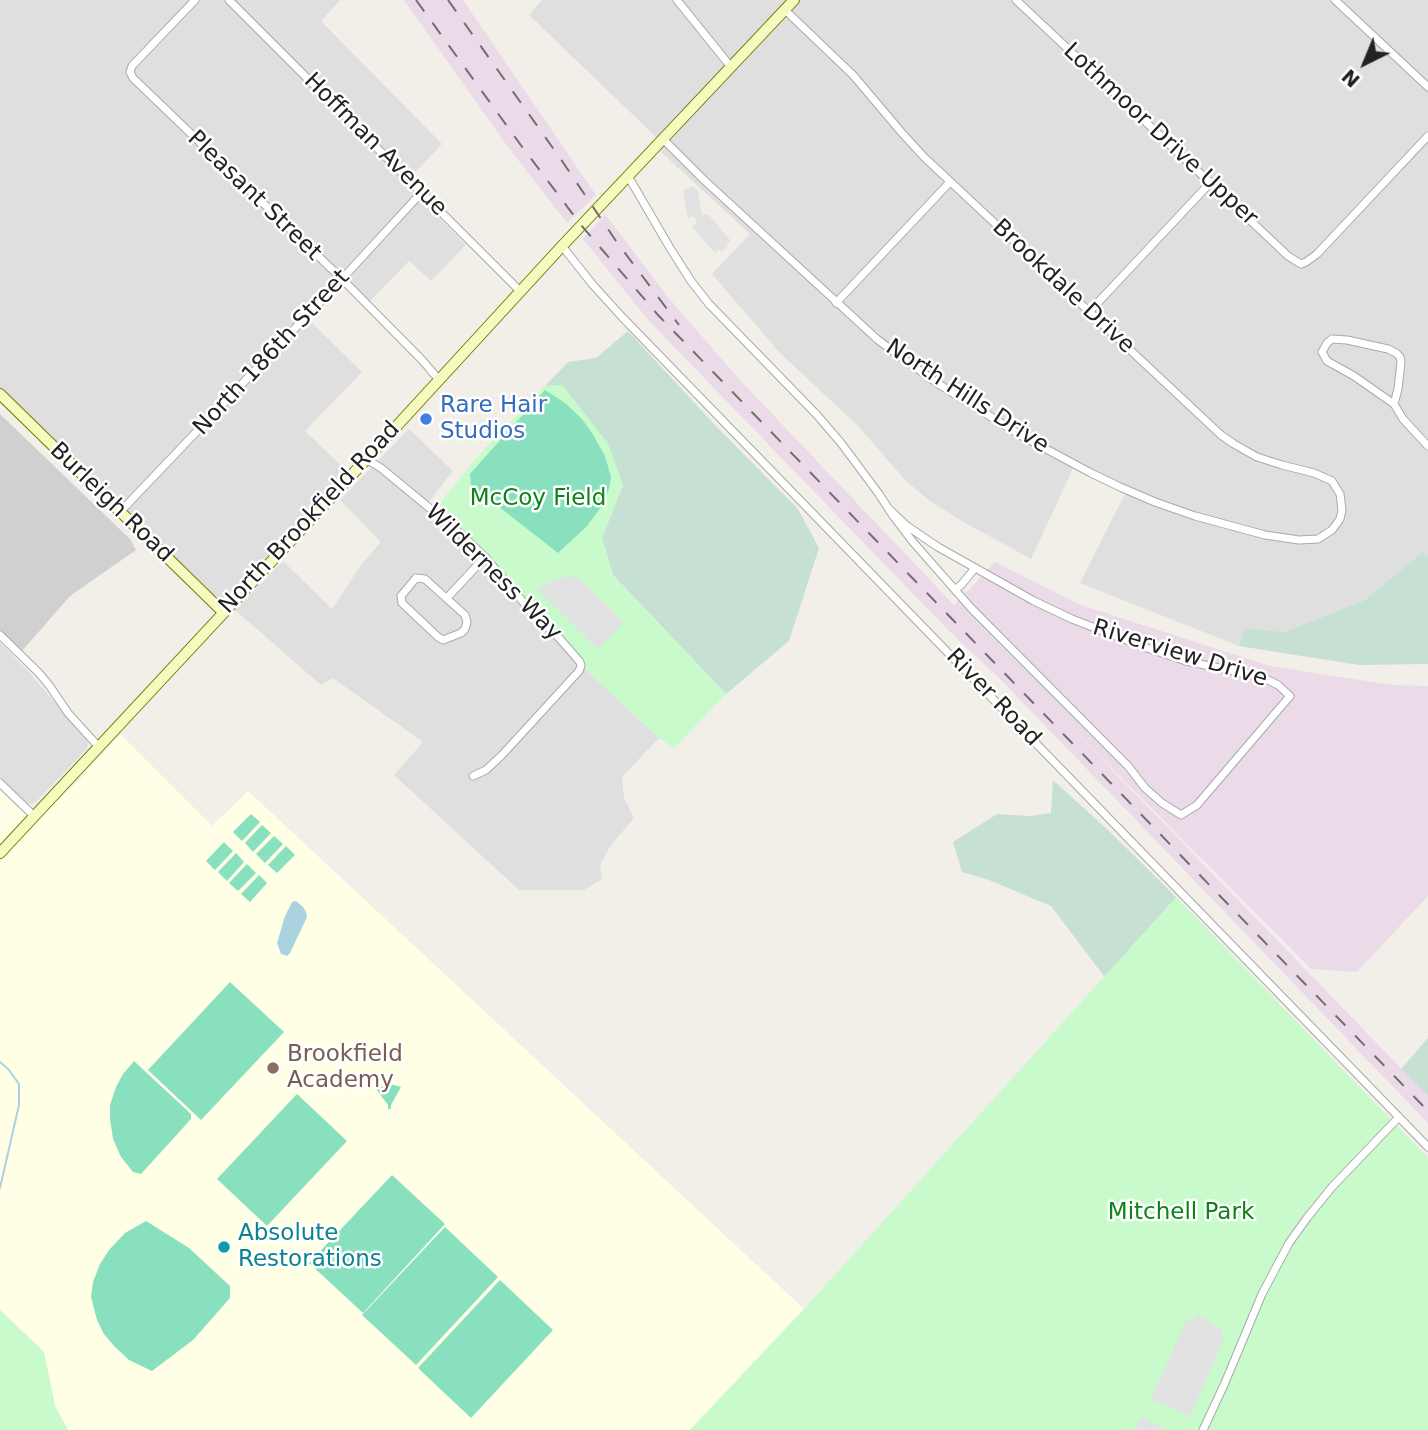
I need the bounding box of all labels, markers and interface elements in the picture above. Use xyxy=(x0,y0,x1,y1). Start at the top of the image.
north arrow xyxy=(1330,28,1400,98)
street label: Lothmoor Drive Upper xyxy=(1057,38,1263,232)
text: N xyxy=(1337,65,1364,92)
street label: Hoffman Avenue xyxy=(298,68,452,222)
street label: Pleasant Street xyxy=(181,125,327,267)
street label: Brookdale Drive xyxy=(986,214,1140,360)
street label: North 186th Street xyxy=(188,264,356,442)
street label: North Hills Drive xyxy=(880,334,1054,460)
place label: Rare Hair Studios xyxy=(440,392,547,446)
marker: Rare Hair Studios xyxy=(418,411,434,427)
street label: North Brookfield Road xyxy=(214,416,406,620)
street label: Burleigh Road xyxy=(44,437,178,569)
park label: McCoy Field xyxy=(470,485,606,513)
street label: Wilderness Way xyxy=(419,499,567,647)
street label: Riverview Drive xyxy=(1089,614,1271,694)
street label: River Road xyxy=(940,644,1046,752)
place label: Brookfield Academy xyxy=(287,1041,403,1095)
marker: Brookfield Academy xyxy=(265,1060,281,1076)
park label: Mitchell Park xyxy=(1108,1199,1254,1227)
place label: Absolute Restorations xyxy=(238,1220,382,1274)
marker: Absolute Restorations xyxy=(216,1239,232,1255)

